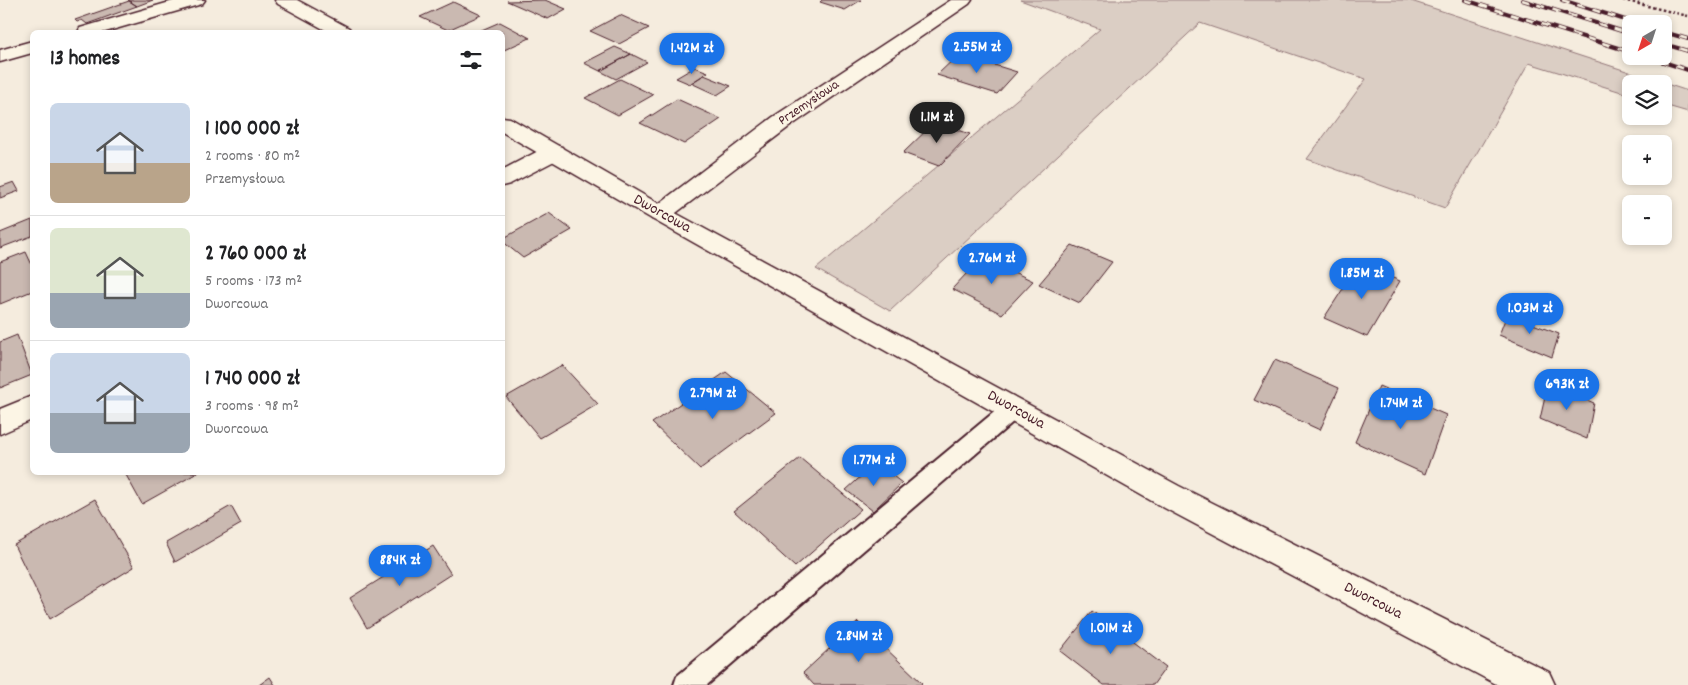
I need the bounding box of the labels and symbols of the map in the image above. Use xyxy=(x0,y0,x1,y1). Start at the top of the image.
north arrow xyxy=(1622,15,1672,65)
pin: 1.42M zł xyxy=(640,32,744,75)
pin: 2.55M zł xyxy=(925,32,1029,74)
street label: Przemysłowa xyxy=(775,75,844,131)
pin: 1.1M zł xyxy=(891,102,983,144)
street label: Dworcowa xyxy=(629,189,696,240)
pin: 2.76M zł xyxy=(940,242,1044,285)
pin: 1.85M zł xyxy=(1310,258,1414,300)
pin: 1.03M zł xyxy=(1478,292,1582,335)
pin: 693K zł xyxy=(1521,368,1613,411)
pin: 2.79M zł xyxy=(661,378,765,420)
street label: Dworcowa xyxy=(983,385,1050,436)
pin: 1.74M zł xyxy=(1349,388,1453,430)
pin: 1.77M zł xyxy=(822,444,926,487)
pin: 884K zł xyxy=(354,544,446,587)
street label: Dworcowa xyxy=(1340,576,1407,626)
pin: 1.01M zł xyxy=(1059,612,1163,655)
pin: 2.84M zł xyxy=(807,620,911,663)

